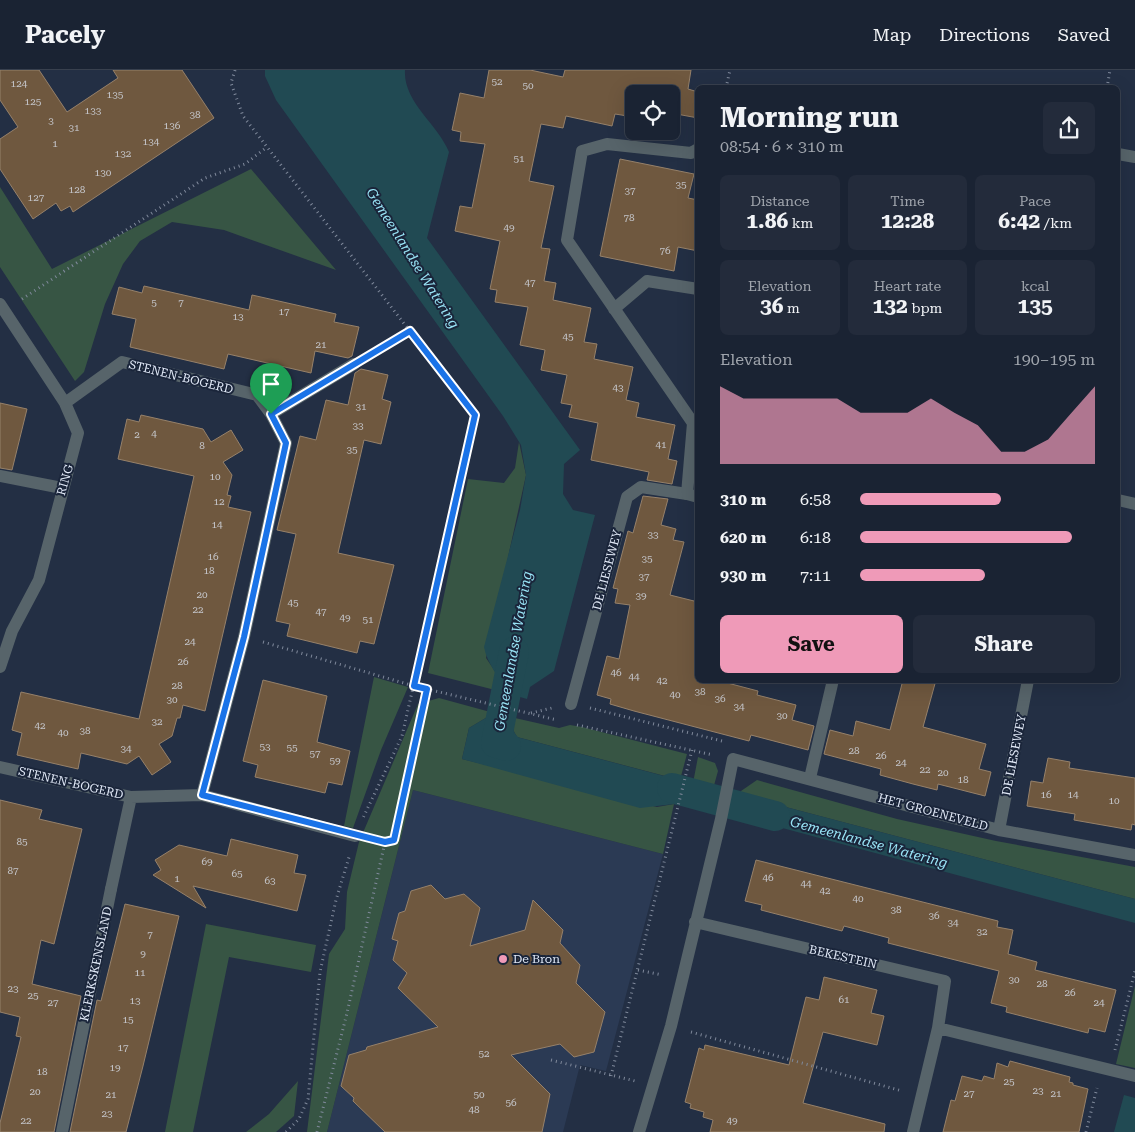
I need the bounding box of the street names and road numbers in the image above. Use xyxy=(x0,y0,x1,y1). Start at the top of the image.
street label: STENEN-BOGERD xyxy=(127,357,235,397)
street label: RING xyxy=(54,462,76,497)
street label: DE LIESEWEY xyxy=(590,527,625,612)
street label: DE LIESEWEY xyxy=(999,712,1029,797)
street label: STENEN-BOGERD xyxy=(17,764,125,802)
street label: HET GROENEVELD xyxy=(876,791,990,833)
street label: KLERKSKENSLAND xyxy=(77,905,115,1023)
street label: BEKESTEIN xyxy=(808,942,879,972)

